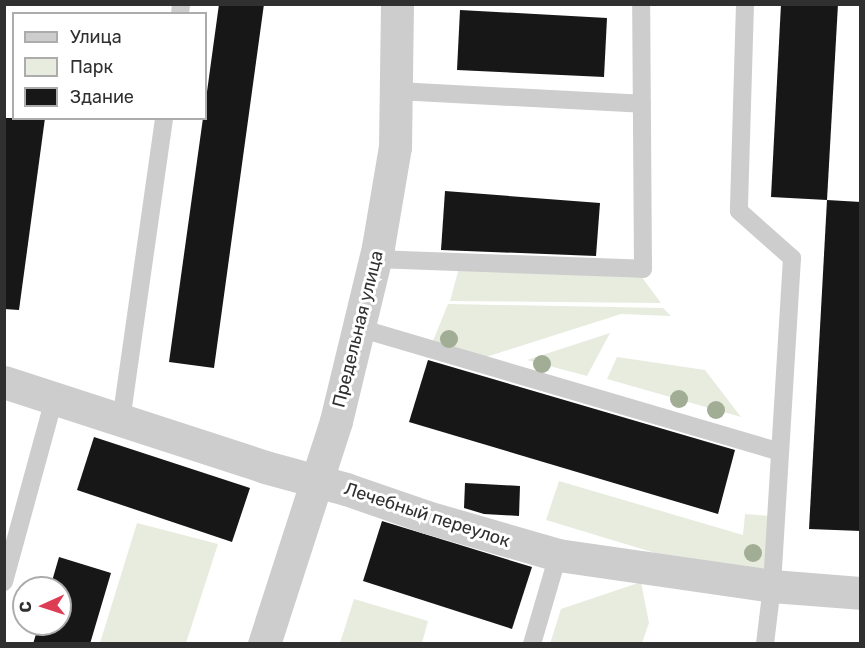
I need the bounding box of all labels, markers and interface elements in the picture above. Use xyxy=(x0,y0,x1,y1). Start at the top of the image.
legend xyxy=(12,12,207,120)
text: Улица xyxy=(70,26,122,48)
text: Парк xyxy=(70,56,113,78)
text: Здание xyxy=(70,86,134,108)
street label: Предельная улица xyxy=(328,248,388,410)
street label: Лечебный переулок xyxy=(341,478,513,552)
north arrow xyxy=(12,576,72,636)
text: С xyxy=(16,601,35,613)

